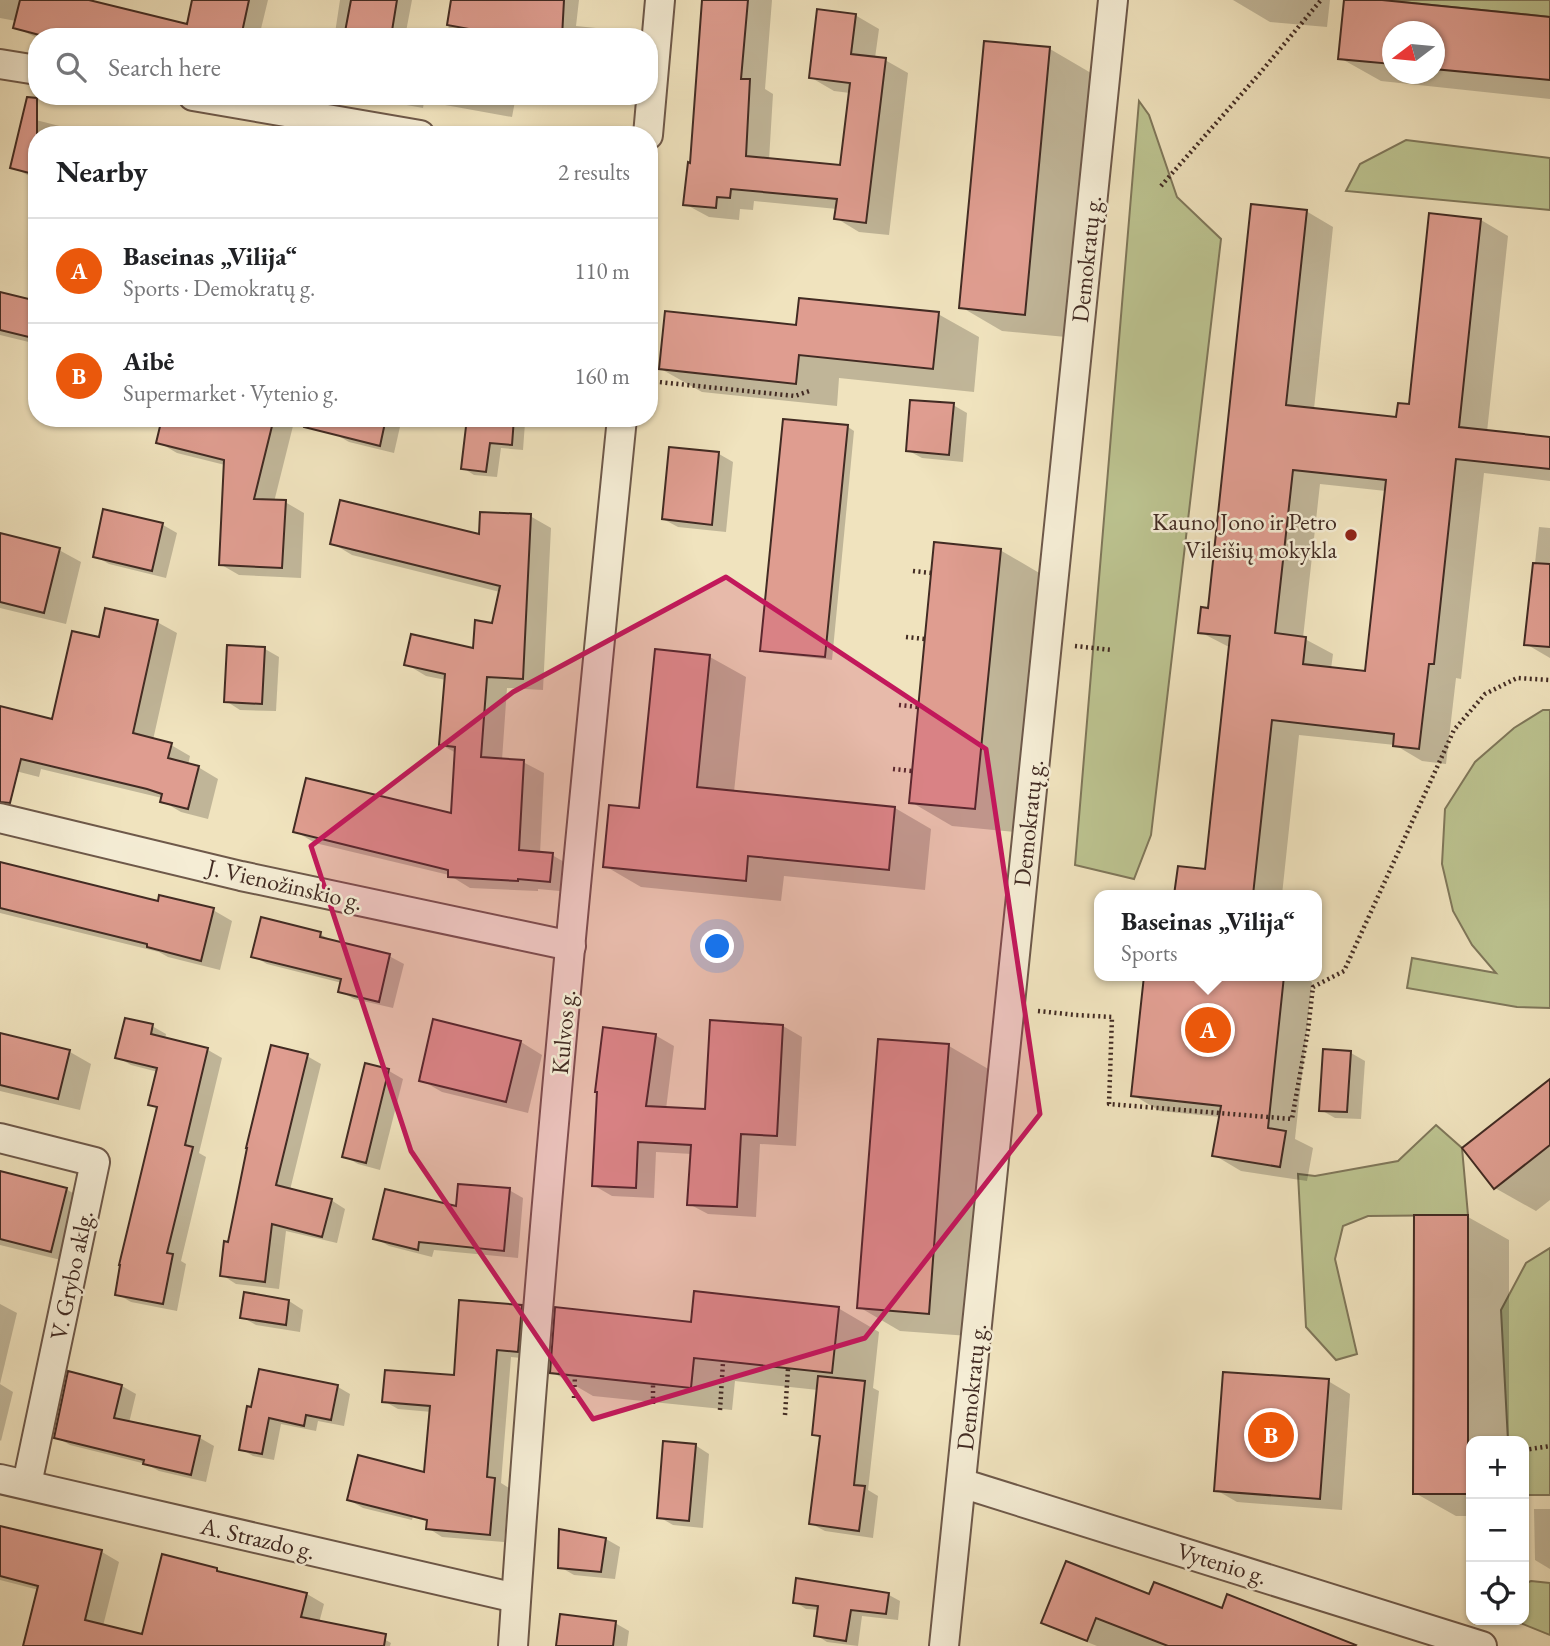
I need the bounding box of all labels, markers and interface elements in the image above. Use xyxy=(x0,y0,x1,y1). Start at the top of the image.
north arrow xyxy=(1382,21,1445,84)
search box xyxy=(28,28,658,105)
icon: search xyxy=(52,48,90,86)
text: Search here xyxy=(108,50,221,84)
text: Nearby xyxy=(56,152,148,191)
text: 2 results xyxy=(558,157,630,187)
street label: Demokratų g. xyxy=(1064,194,1108,324)
text: Baseinas „Vilija“ xyxy=(123,239,297,273)
text: A xyxy=(71,256,87,286)
text: 110 m xyxy=(574,256,630,286)
text: Sports · Demokratų g. xyxy=(123,273,315,303)
text: Aibė xyxy=(123,344,174,378)
text: B xyxy=(72,361,86,391)
text: 160 m xyxy=(574,361,630,391)
text: Supermarket · Vytenio g. xyxy=(123,378,338,408)
place label: Kauno Jono ir Petro Vileišių mokykla xyxy=(1152,506,1337,565)
marker: Kauno Jono ir Petro Vileišių mokykla xyxy=(1343,527,1359,543)
street label: Demokratų g. xyxy=(1006,758,1050,888)
street label: J. Vienožinskio g. xyxy=(202,851,366,917)
popup xyxy=(1094,890,1322,981)
text: Baseinas „Vilija“ xyxy=(1121,904,1295,938)
your location xyxy=(700,929,734,963)
text: Sports xyxy=(1121,938,1177,968)
street label: Kulvos g. xyxy=(544,988,582,1076)
pin: A xyxy=(1185,1004,1231,1056)
street label: V. Grybo aklg. xyxy=(42,1207,100,1343)
street label: Demokratų g. xyxy=(949,1322,993,1452)
pin: B xyxy=(1248,1409,1294,1461)
map controls xyxy=(1466,1436,1529,1625)
button: + xyxy=(1466,1436,1529,1499)
button: − xyxy=(1466,1499,1529,1562)
street label: A. Strazdo g. xyxy=(197,1510,318,1566)
street label: Vytenio g. xyxy=(1173,1535,1271,1591)
button: locate xyxy=(1466,1562,1529,1625)

